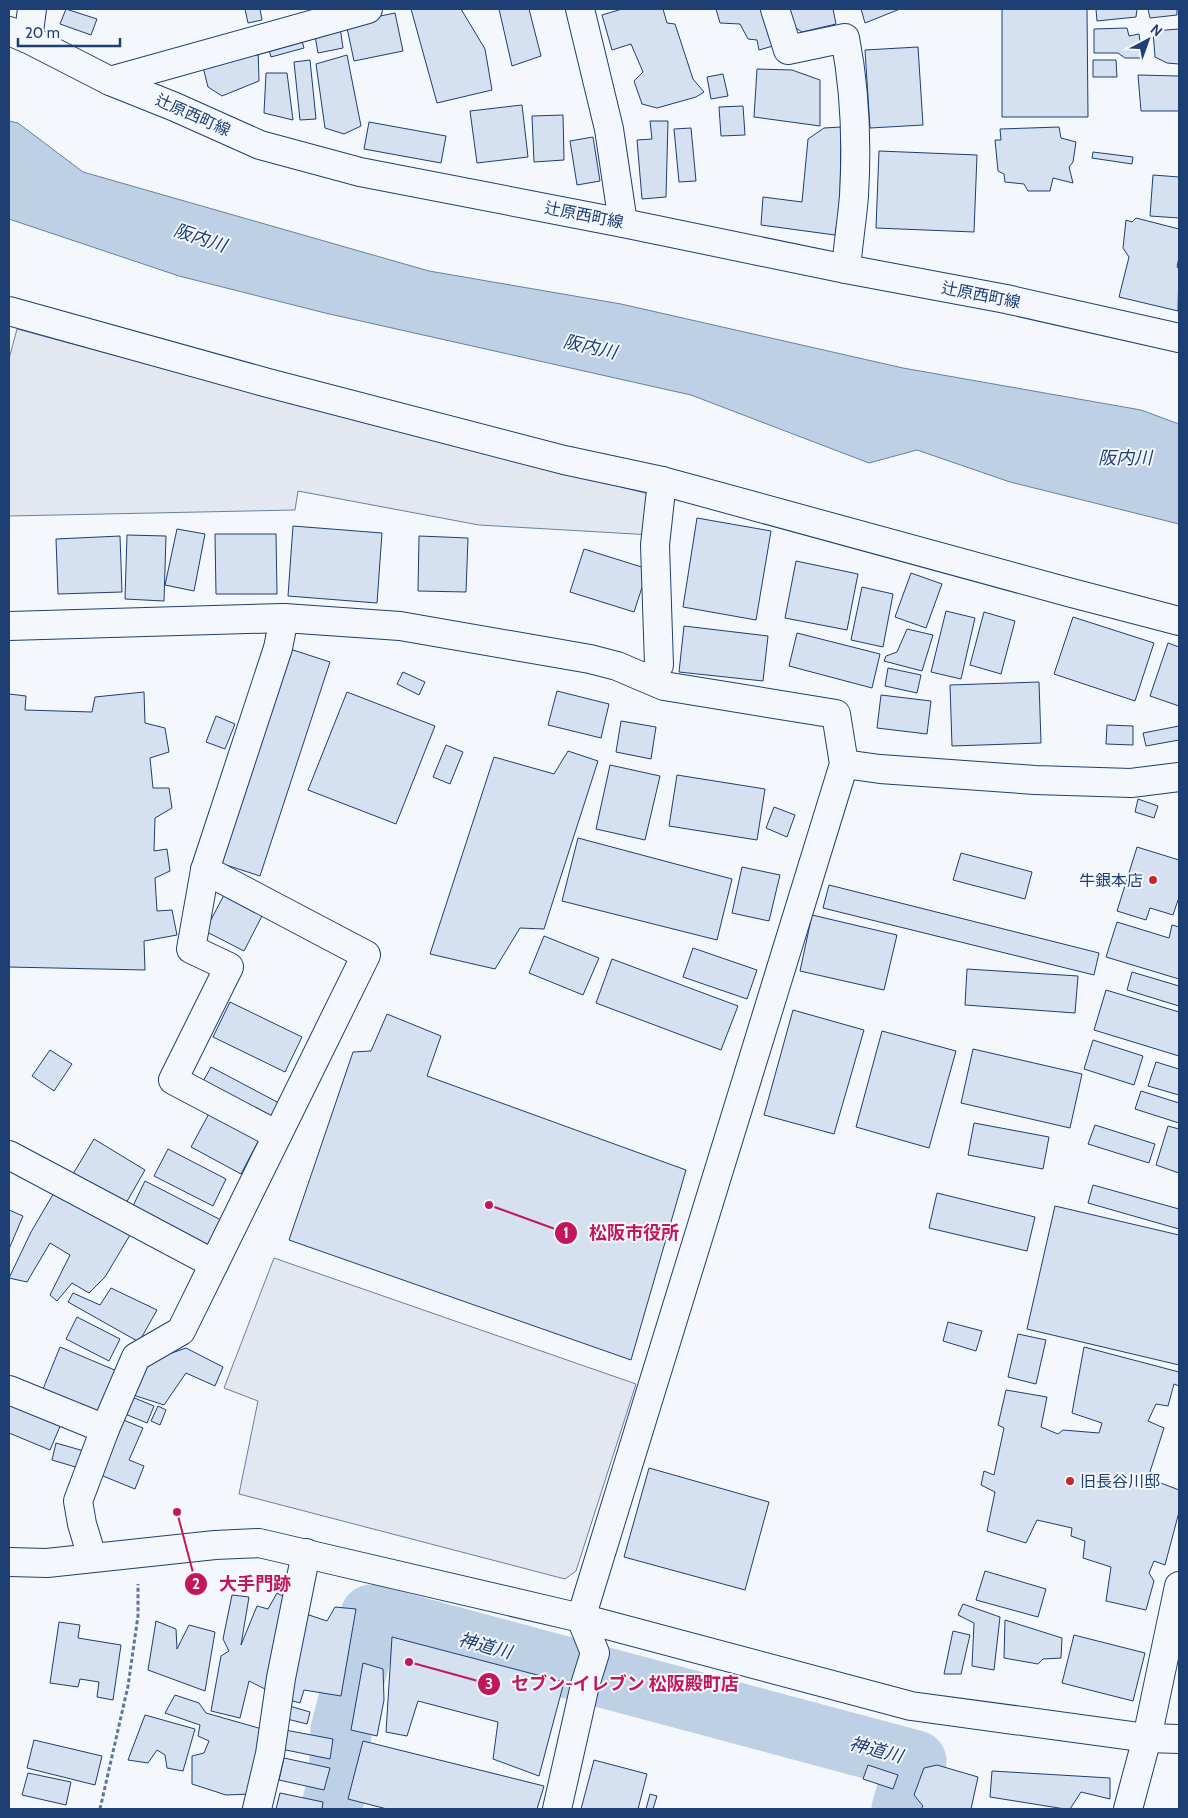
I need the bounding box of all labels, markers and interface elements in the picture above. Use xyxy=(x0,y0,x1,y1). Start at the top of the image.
scale bar xyxy=(18,15,120,47)
north arrow xyxy=(1123,15,1173,65)
text: N xyxy=(1147,20,1166,40)
text: 20 m xyxy=(25,24,60,42)
street label: 辻原西町線 xyxy=(153,90,233,140)
street label: 辻原西町線 xyxy=(543,198,625,232)
water label: 阪内川 xyxy=(171,219,231,257)
street label: 辻原西町線 xyxy=(940,278,1022,312)
water label: 阪内川 xyxy=(561,330,621,364)
water label: 阪内川 xyxy=(1098,447,1154,469)
place label: 牛銀本店 xyxy=(1079,871,1143,890)
marker: 牛銀本店 xyxy=(1147,874,1159,886)
callout: 松阪市役所 xyxy=(554,1217,689,1250)
text: 松阪市役所 xyxy=(589,1222,679,1244)
text: 1 xyxy=(563,1224,569,1242)
place label: 旧長谷川邸 xyxy=(1080,1472,1160,1491)
marker: 旧長谷川邸 xyxy=(1064,1475,1076,1487)
callout: 大手門跡 xyxy=(184,1567,301,1600)
text: 大手門跡 xyxy=(219,1573,291,1595)
text: 2 xyxy=(192,1575,200,1593)
water label: 神道川 xyxy=(456,1628,516,1664)
callout: セブン-イレブン 松阪殿町店 xyxy=(476,1667,749,1700)
text: セブン-イレブン 松阪殿町店 xyxy=(511,1673,739,1695)
text: 3 xyxy=(485,1675,493,1693)
water label: 神道川 xyxy=(847,1732,907,1768)

